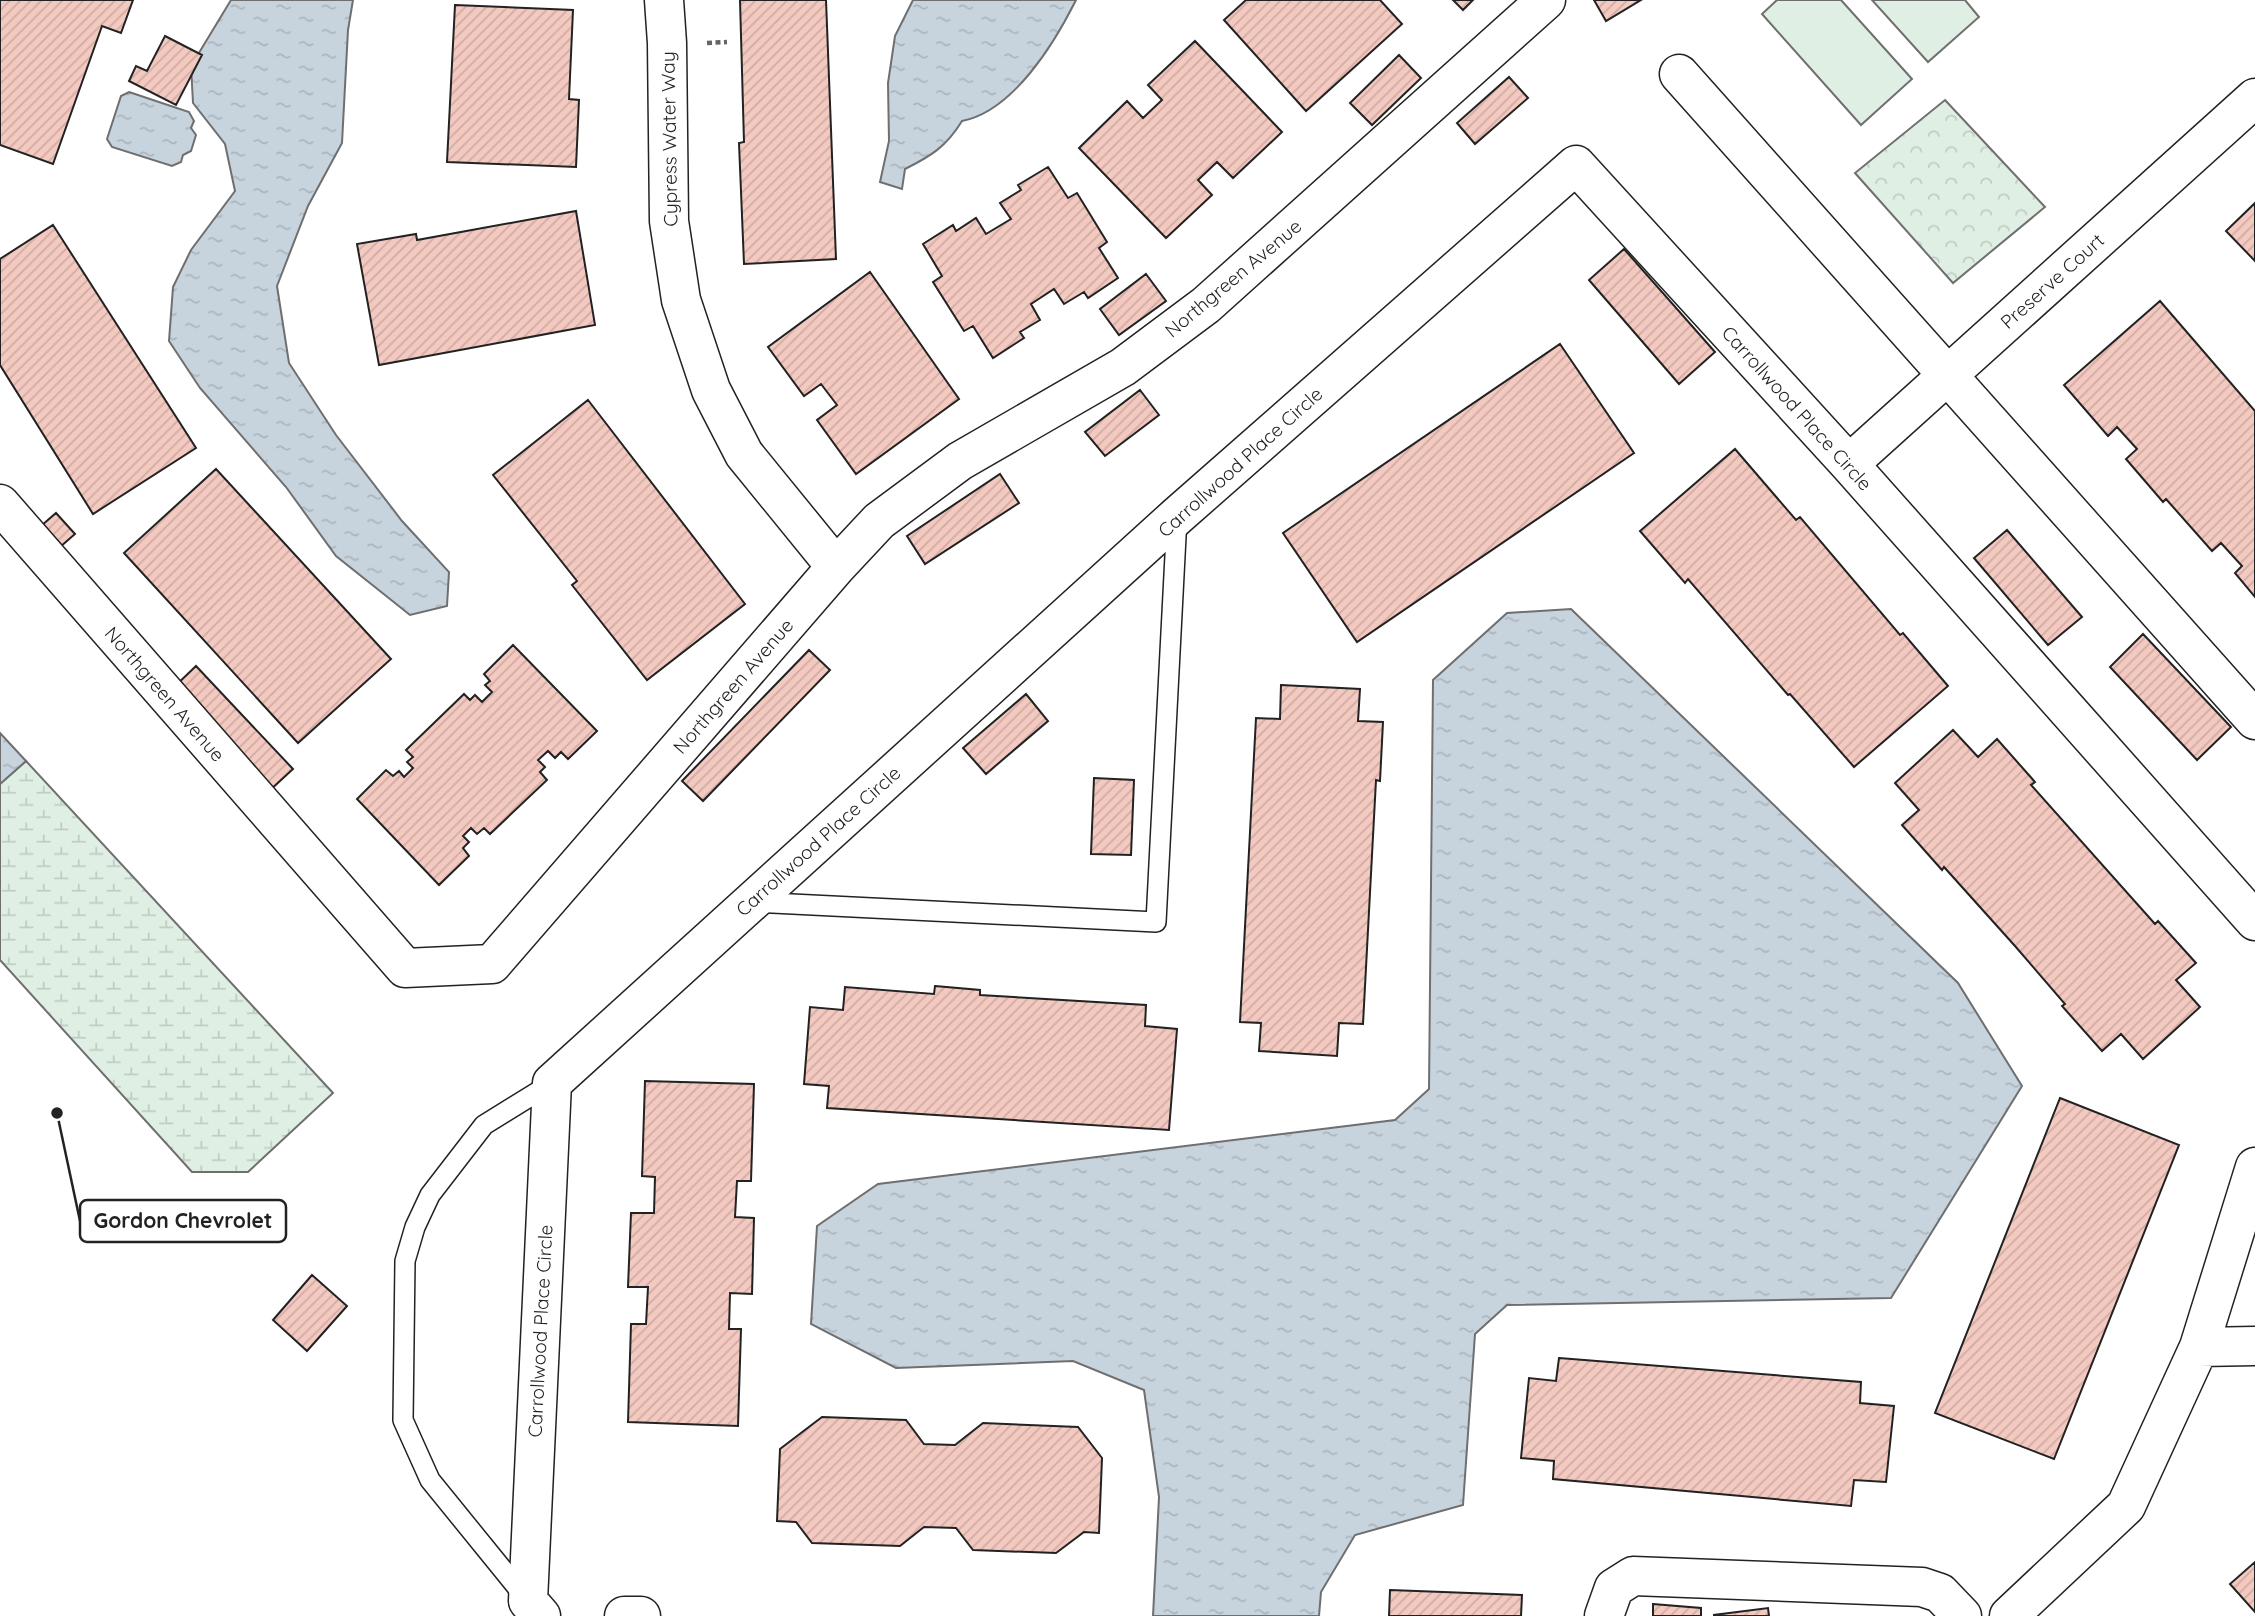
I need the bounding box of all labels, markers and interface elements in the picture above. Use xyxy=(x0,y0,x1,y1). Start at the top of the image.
street label: Cypress Water Way xyxy=(655,51,683,227)
street label: Northgreen Avenue xyxy=(1160,214,1306,342)
street label: Preserve Court xyxy=(1995,228,2109,334)
street label: Carrollwood Place Circle xyxy=(1717,321,1877,495)
street label: Carrollwood Place Circle xyxy=(1153,382,1327,542)
street label: Northgreen Avenue xyxy=(668,614,798,758)
street label: Northgreen Avenue xyxy=(100,622,230,766)
street label: Carrollwood Place Circle xyxy=(731,761,905,921)
callout: Gordon Chevrolet xyxy=(80,1200,286,1242)
text: Gordon Chevrolet xyxy=(94,1207,272,1233)
street label: Carrollwood Place Circle xyxy=(522,1224,558,1438)

